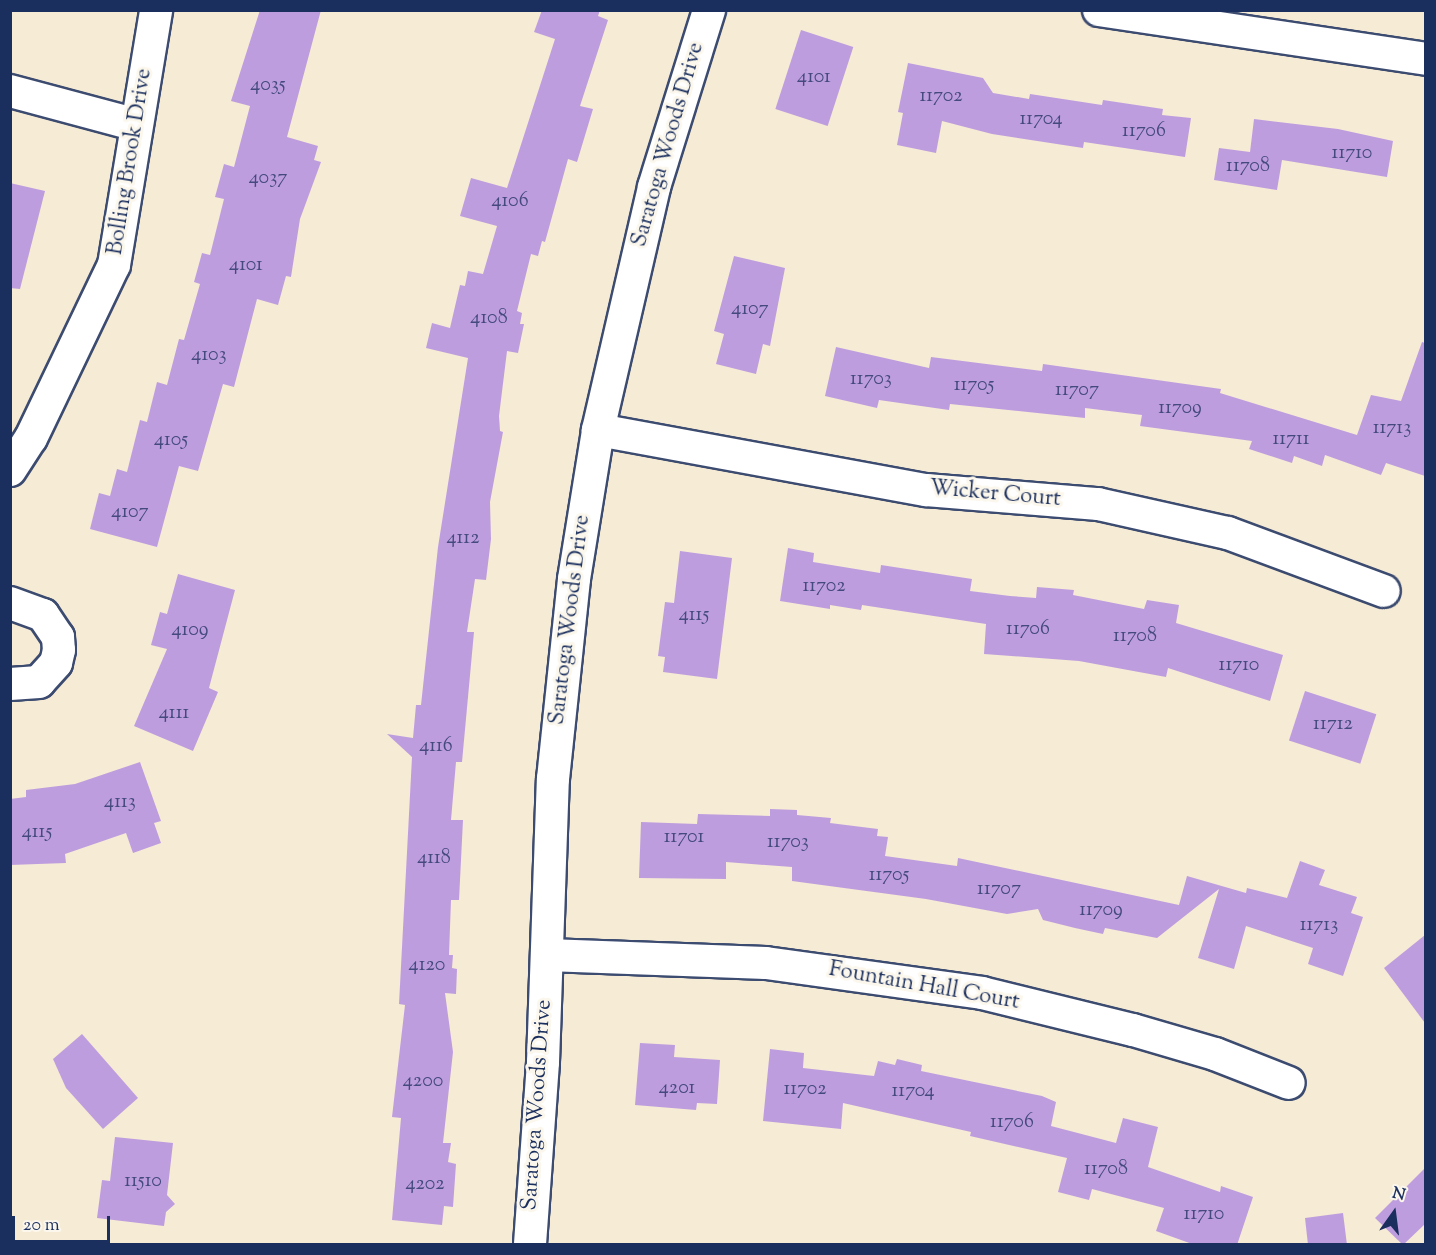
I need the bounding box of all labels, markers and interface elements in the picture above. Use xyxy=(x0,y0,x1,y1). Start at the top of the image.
street label: Saratoga Woods Drive xyxy=(627,40,711,250)
house number: 4101 xyxy=(797,65,831,89)
street label: Bolling Brook Drive xyxy=(103,67,159,257)
house number: 4035 xyxy=(250,73,286,97)
house number: 11702 xyxy=(920,84,962,108)
house number: 11704 xyxy=(1020,107,1062,131)
house number: 11706 xyxy=(1122,119,1166,143)
house number: 11710 xyxy=(1332,141,1372,165)
house number: 11708 xyxy=(1226,154,1270,178)
house number: 4037 xyxy=(249,166,287,190)
house number: 4106 xyxy=(491,189,529,213)
house number: 4101 xyxy=(229,253,263,277)
house number: 4107 xyxy=(731,297,769,321)
house number: 4108 xyxy=(470,306,508,330)
house number: 4103 xyxy=(191,343,227,367)
house number: 11703 xyxy=(850,367,892,391)
house number: 11705 xyxy=(954,373,994,397)
house number: 11707 xyxy=(1055,378,1099,402)
house number: 11709 xyxy=(1158,396,1202,420)
house number: 11713 xyxy=(1373,416,1411,440)
house number: 11711 xyxy=(1272,427,1310,451)
house number: 4105 xyxy=(154,428,188,452)
street label: Wicker Court xyxy=(928,476,1062,514)
house number: 4107 xyxy=(111,500,149,524)
street label: Saratoga Woods Drive xyxy=(545,514,597,726)
house number: 4112 xyxy=(446,526,480,550)
house number: 11702 xyxy=(803,574,845,598)
house number: 4115 xyxy=(679,603,709,627)
house number: 11706 xyxy=(1006,617,1050,641)
house number: 4109 xyxy=(172,618,208,642)
house number: 11708 xyxy=(1113,624,1157,648)
house number: 11710 xyxy=(1219,653,1259,677)
house number: 4111 xyxy=(159,701,189,725)
house number: 11712 xyxy=(1313,712,1353,736)
house number: 4116 xyxy=(419,734,453,758)
house number: 4113 xyxy=(104,790,136,814)
house number: 4115 xyxy=(22,820,52,844)
house number: 11701 xyxy=(664,825,704,849)
house number: 11703 xyxy=(767,830,809,854)
house number: 4118 xyxy=(417,846,451,870)
house number: 11705 xyxy=(869,863,909,887)
house number: 11707 xyxy=(977,877,1021,901)
house number: 11709 xyxy=(1079,898,1123,922)
house number: 11713 xyxy=(1300,913,1338,937)
house number: 4120 xyxy=(409,953,445,977)
street label: Fountain Hall Court xyxy=(827,957,1021,1017)
street label: Saratoga Woods Drive xyxy=(517,999,559,1211)
house number: 4200 xyxy=(403,1069,443,1093)
house number: 4201 xyxy=(659,1076,695,1100)
house number: 11702 xyxy=(784,1077,826,1101)
house number: 11704 xyxy=(892,1079,934,1103)
house number: 11706 xyxy=(990,1110,1034,1134)
house number: 11708 xyxy=(1084,1157,1128,1181)
house number: 11510 xyxy=(124,1169,162,1193)
house number: 4202 xyxy=(405,1172,445,1196)
text: N xyxy=(1389,1182,1407,1208)
north arrow xyxy=(1364,1183,1424,1243)
house number: 11710 xyxy=(1184,1202,1224,1226)
scale bar xyxy=(15,1204,112,1242)
text: 20 m xyxy=(23,1213,60,1239)

